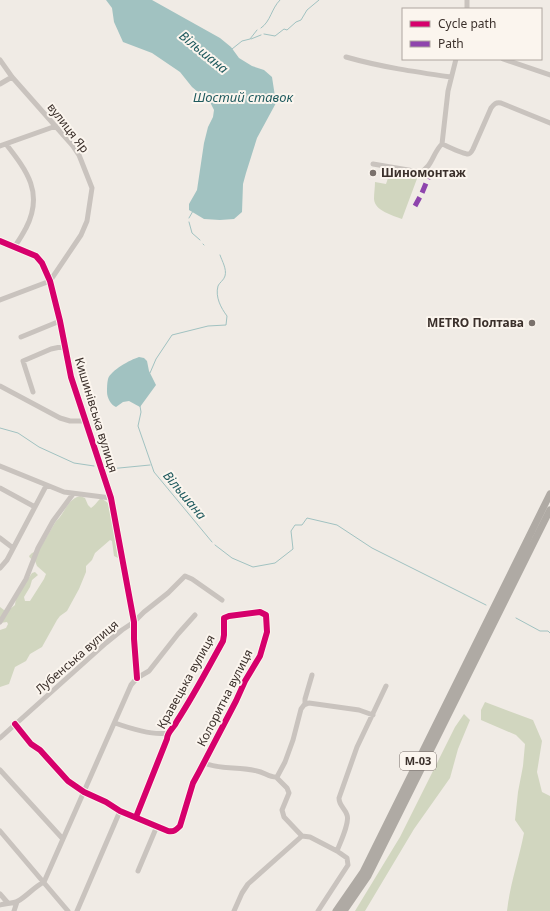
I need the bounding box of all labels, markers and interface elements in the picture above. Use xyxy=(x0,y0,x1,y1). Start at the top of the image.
legend xyxy=(402,8,542,60)
text: Cycle path xyxy=(438,15,496,32)
water label: Вільшана xyxy=(176,27,233,78)
text: Path xyxy=(438,35,464,52)
water label: Шостий ставок xyxy=(193,88,294,106)
street label: вулиця Яр xyxy=(44,99,93,156)
place label: Шиномонтаж xyxy=(381,164,467,181)
marker: Шиномонтаж xyxy=(368,168,378,178)
place label: METRO Полтава xyxy=(427,314,524,331)
marker: METRO Полтава xyxy=(527,318,537,328)
street label: Кишинівська вулиця xyxy=(71,355,122,475)
water label: Вільшана xyxy=(159,467,211,524)
street label: Лубенська вулиця xyxy=(31,616,122,697)
street label: Кравецька вулиця xyxy=(153,631,219,732)
street label: Колоритна вулиця xyxy=(193,646,256,749)
road number: М-03 xyxy=(400,752,436,770)

